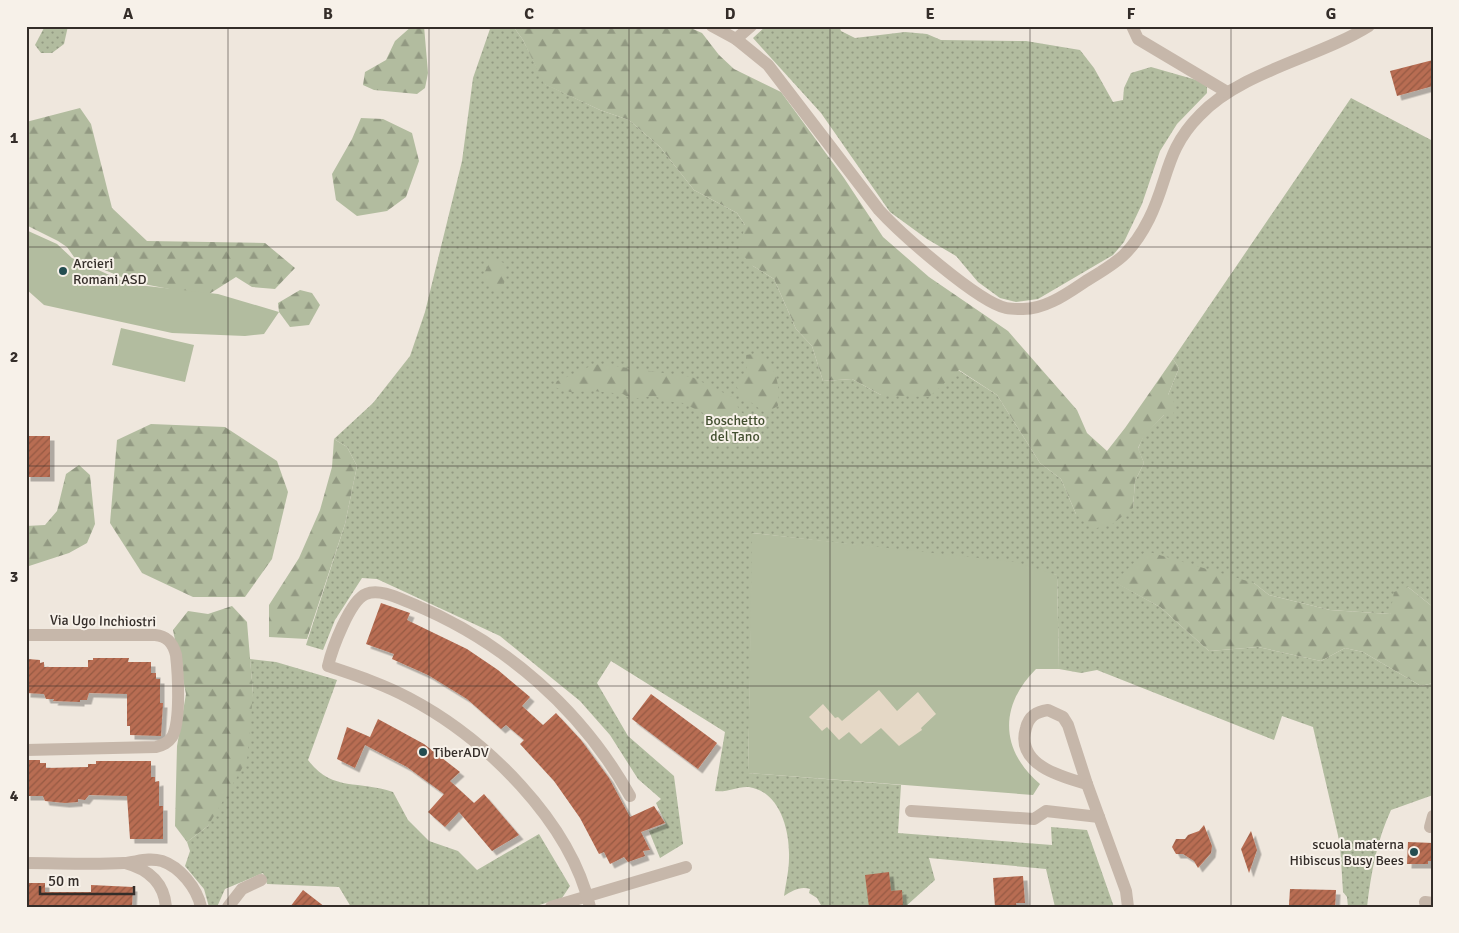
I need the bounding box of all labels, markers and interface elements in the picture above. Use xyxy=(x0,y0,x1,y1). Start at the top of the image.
text: A xyxy=(123,4,134,24)
text: B xyxy=(323,4,333,24)
text: C xyxy=(524,4,534,24)
text: D xyxy=(725,4,736,24)
text: E xyxy=(925,4,935,24)
text: F xyxy=(1127,4,1136,24)
text: G xyxy=(1326,4,1336,24)
text: 1 xyxy=(10,128,19,148)
place label: Arcieri Romani ASD xyxy=(73,255,147,288)
marker: Arcieri Romani ASD xyxy=(57,265,69,277)
text: 2 xyxy=(10,347,18,367)
park label: Boschetto del Tano xyxy=(705,412,765,445)
text: 3 xyxy=(10,567,18,587)
street label: Via Ugo Inchiostri xyxy=(50,612,156,630)
place label: TiberADV xyxy=(433,744,489,761)
marker: TiberADV xyxy=(417,746,429,758)
text: 4 xyxy=(10,786,19,806)
place label: scuola materna Hibiscus Busy Bees xyxy=(1290,836,1404,869)
marker: scuola materna Hibiscus Busy Bees xyxy=(1408,846,1420,858)
scale bar xyxy=(40,863,134,895)
text: 50 m xyxy=(48,872,79,890)

